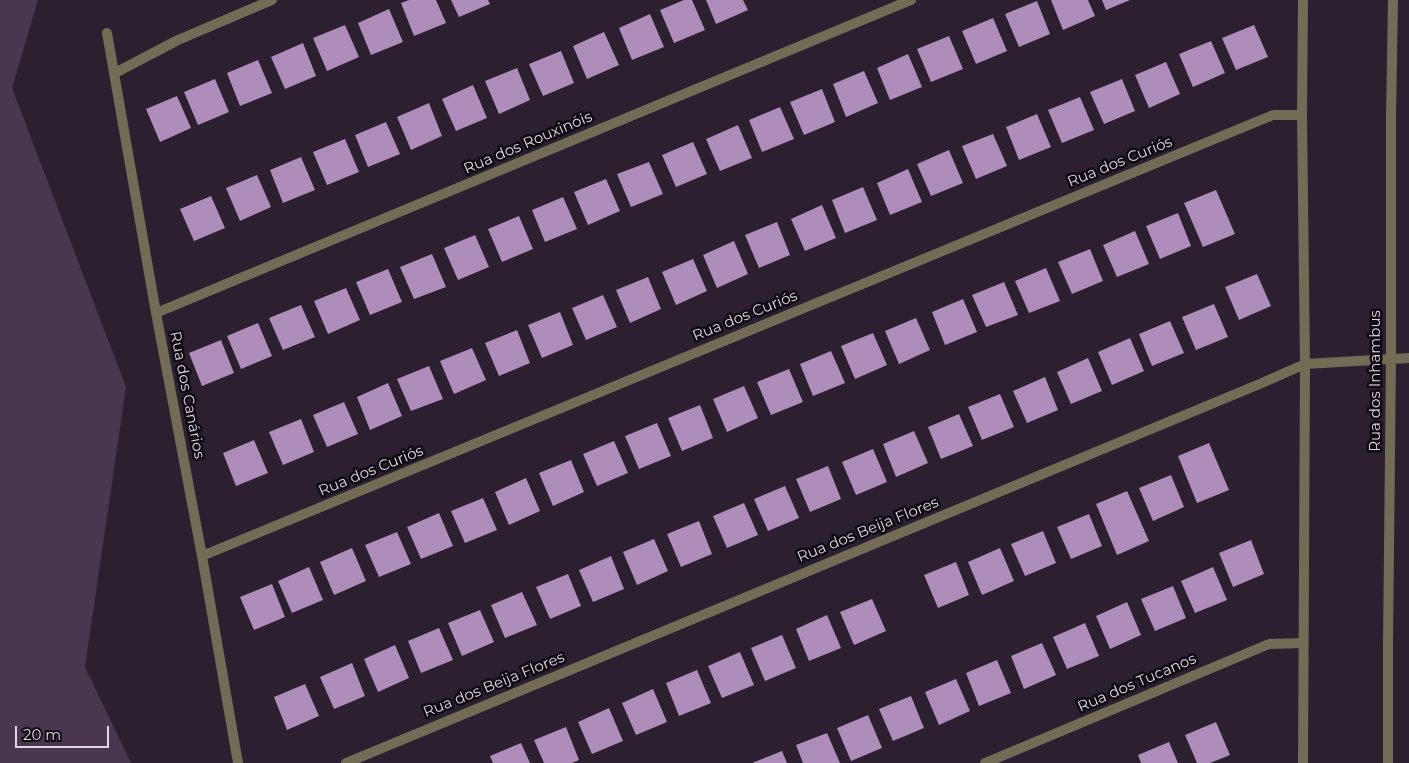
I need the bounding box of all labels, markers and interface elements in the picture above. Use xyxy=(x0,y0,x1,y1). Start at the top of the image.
street label: Rua dos Rouxinóis xyxy=(461,108,595,178)
street label: Rua dos Curiós xyxy=(1065,133,1175,191)
street label: Rua dos Curiós xyxy=(690,287,800,345)
street label: Rua dos Inhambus xyxy=(1367,310,1385,452)
street label: Rua dos Canários xyxy=(166,330,208,460)
street label: Rua dos Curiós xyxy=(316,442,426,500)
street label: Rua dos Beija Flores xyxy=(795,493,941,567)
street label: Rua dos Beija Flores xyxy=(421,648,567,722)
street label: Rua dos Tucanos xyxy=(1075,650,1199,716)
scale bar xyxy=(18,716,111,748)
text: 20 m xyxy=(23,725,61,744)

